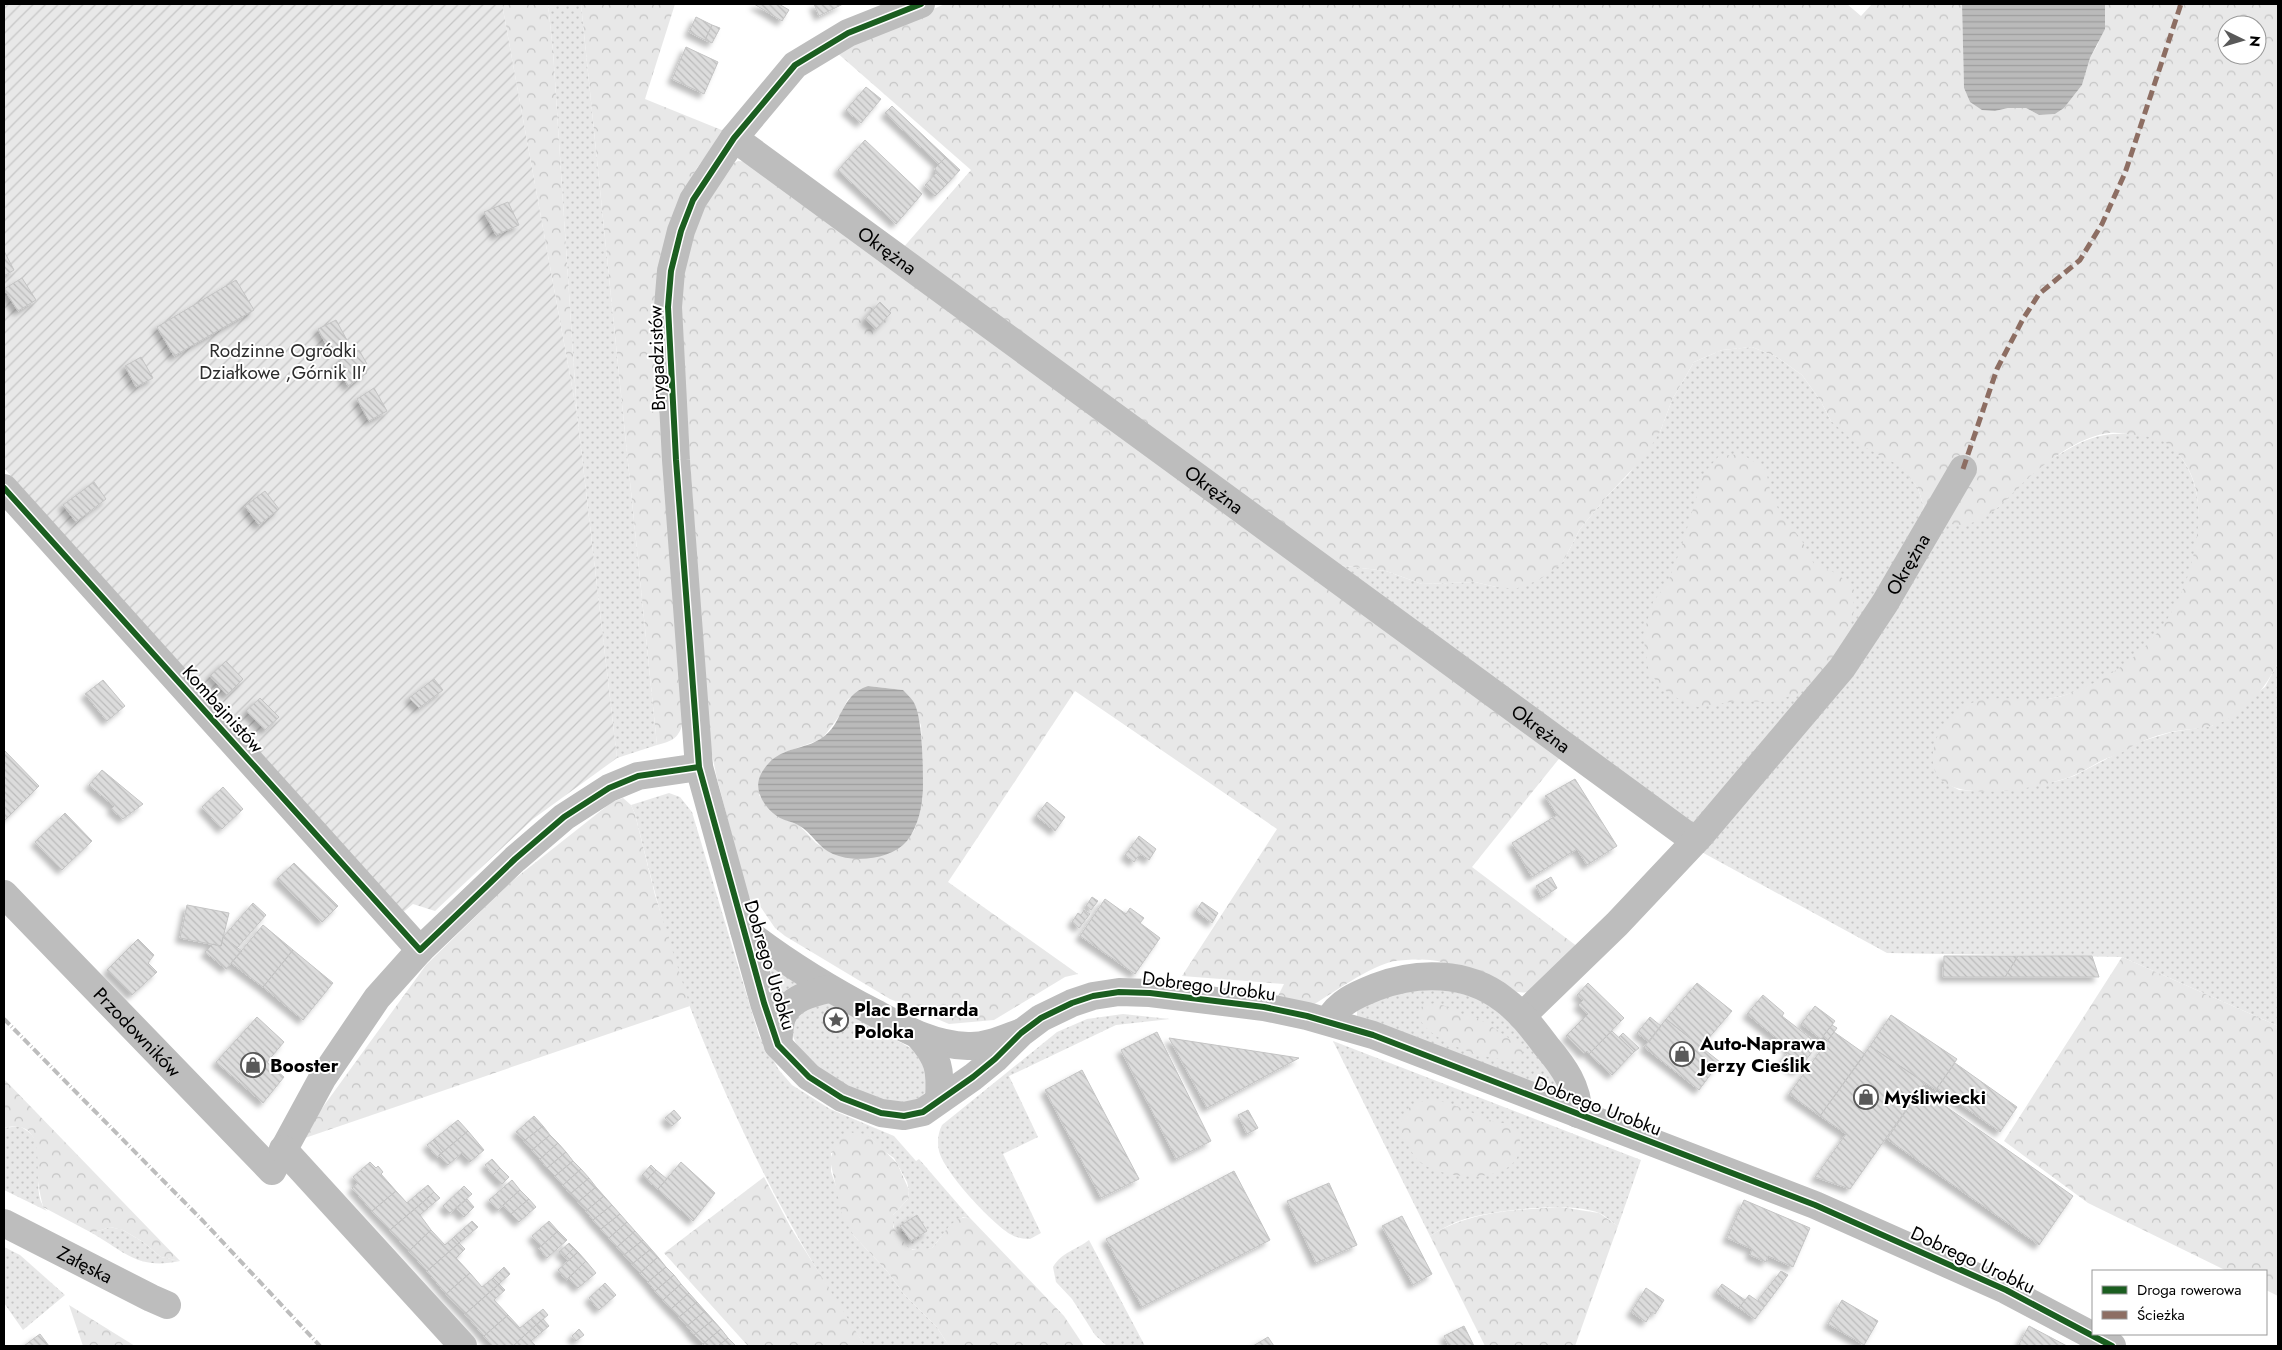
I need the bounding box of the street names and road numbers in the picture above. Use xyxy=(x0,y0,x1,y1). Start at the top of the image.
street label: Okrężna xyxy=(852,219,922,281)
street label: Brygadzistów xyxy=(642,305,672,411)
street label: Okrężna xyxy=(1179,459,1249,520)
street label: Okrężna xyxy=(1879,528,1936,600)
street label: Kombajnistów xyxy=(176,659,270,759)
street label: Okrężna xyxy=(1506,698,1576,759)
street label: Dobrego Urobku xyxy=(737,897,803,1033)
street label: Dobrego Urobku xyxy=(1141,964,1277,1008)
street label: Przodowników xyxy=(88,981,188,1083)
street label: Dobrego Urobku xyxy=(1530,1069,1666,1143)
street label: Dobrego Urobku xyxy=(1906,1219,2040,1301)
street label: Załęska xyxy=(53,1239,117,1290)

